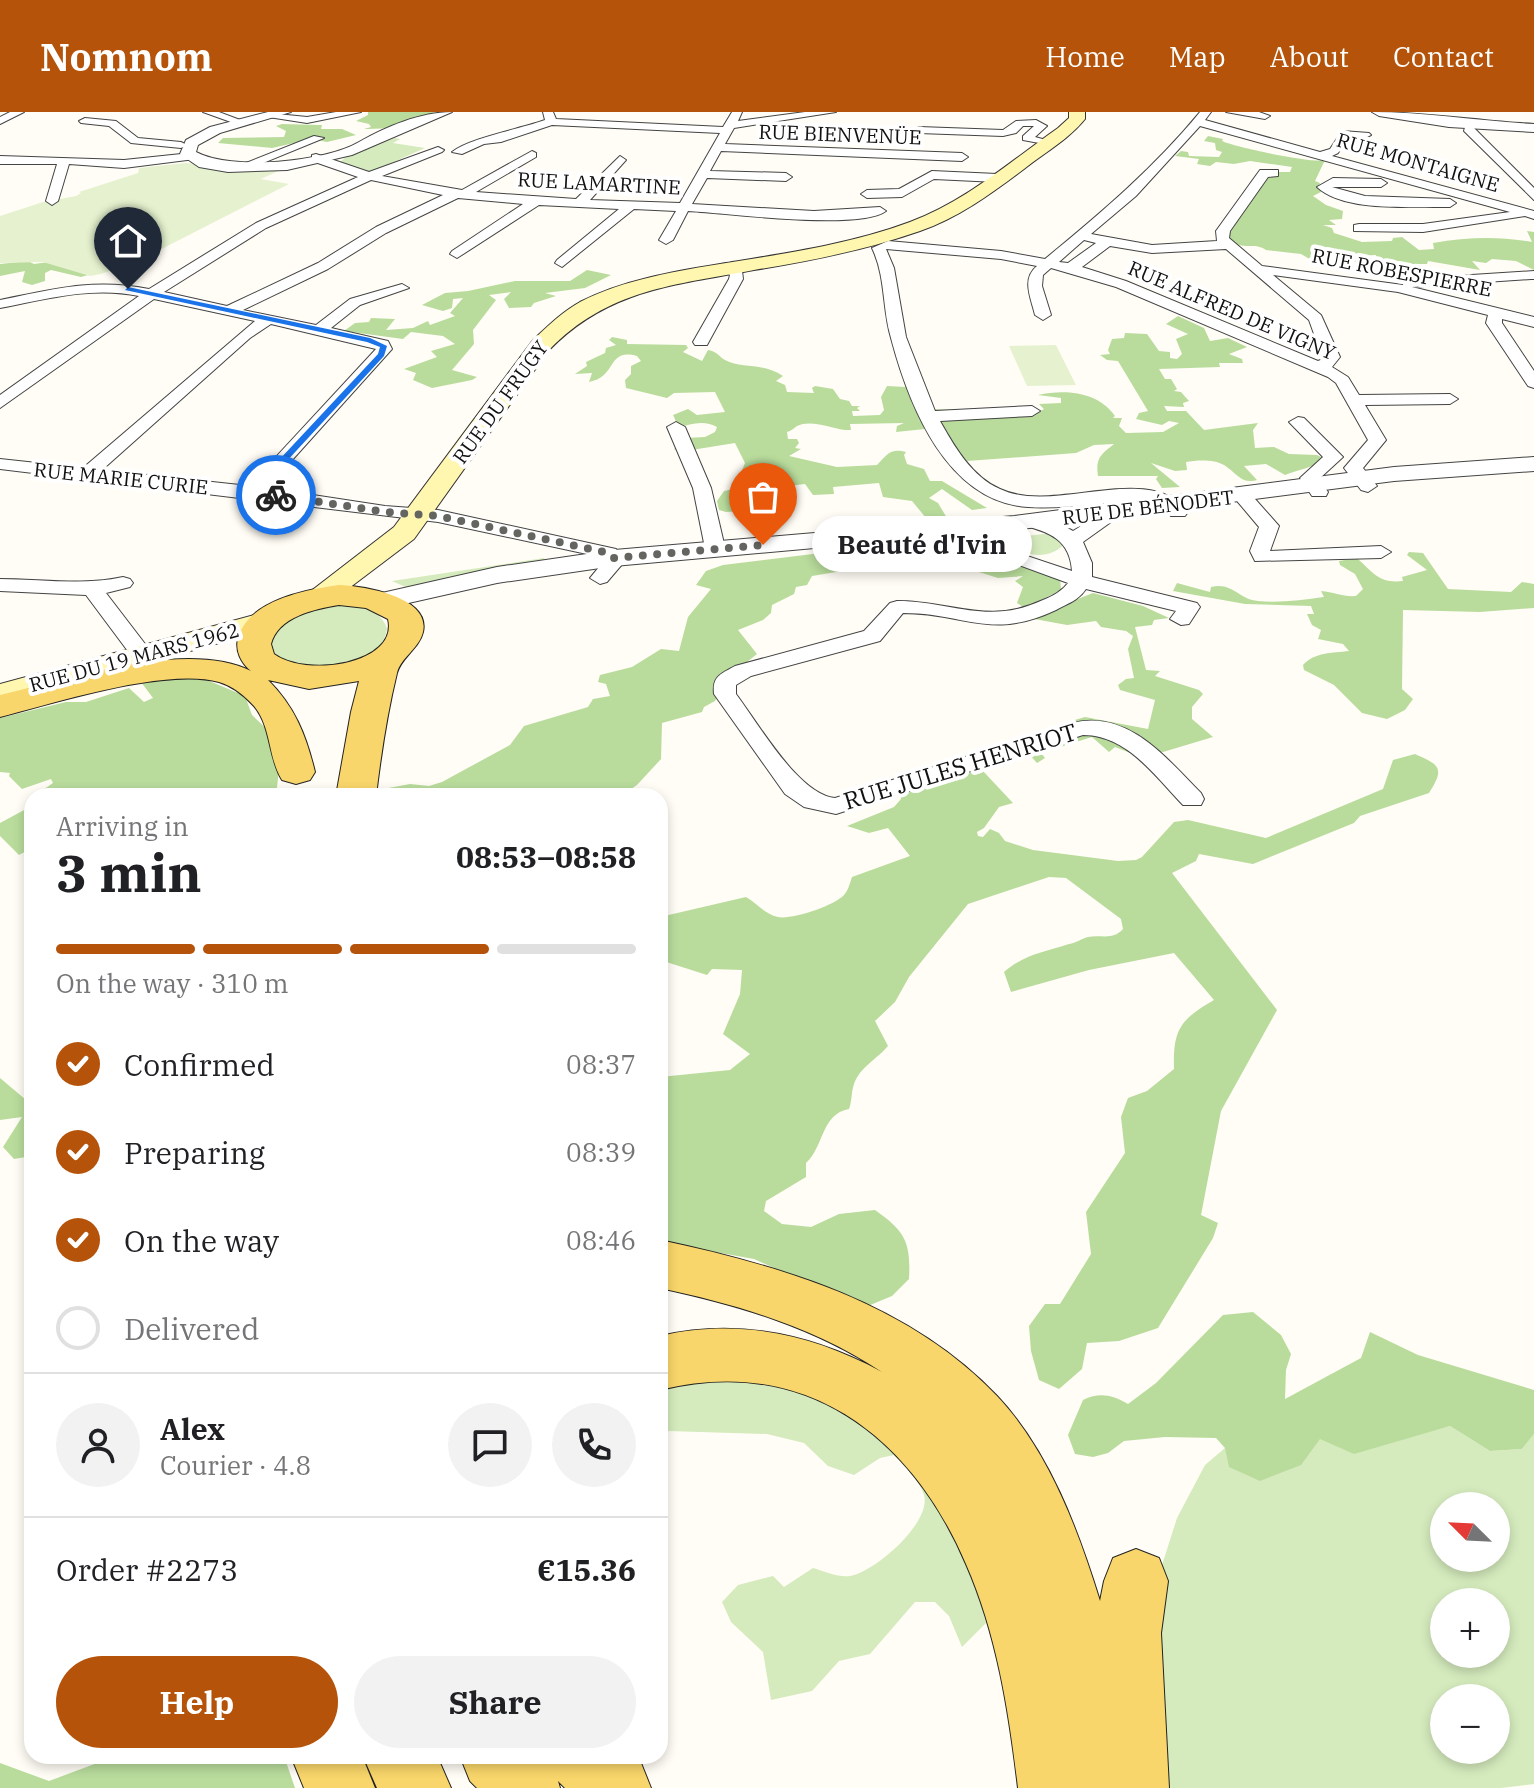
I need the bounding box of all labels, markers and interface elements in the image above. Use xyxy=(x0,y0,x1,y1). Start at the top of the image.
text: Nomnom xyxy=(40,32,213,81)
text: Home xyxy=(1045,38,1125,75)
text: Map xyxy=(1169,38,1226,75)
text: About xyxy=(1270,38,1349,75)
text: Contact xyxy=(1393,38,1494,75)
street label: RUE BIENVENÜE xyxy=(758,118,922,150)
street label: RUE MONTAIGNE xyxy=(1334,126,1502,198)
street label: RUE LAMARTINE xyxy=(517,165,681,201)
pin xyxy=(94,207,162,289)
icon: home xyxy=(106,219,150,263)
street label: RUE ROBESPIERRE xyxy=(1310,241,1494,303)
street label: RUE ALFRED DE VIGNY xyxy=(1124,254,1340,366)
street label: RUE DU FRUGY xyxy=(446,335,554,469)
street label: RUE MARIE CURIE xyxy=(32,455,210,501)
courier xyxy=(236,455,316,535)
pin xyxy=(729,463,797,545)
icon: bike xyxy=(254,473,298,517)
icon: bag xyxy=(741,475,785,519)
street label: RUE DE BÉNODET xyxy=(1060,483,1236,531)
callout: Beauté d'Ivin xyxy=(811,517,1031,573)
text: Beauté d'Ivin xyxy=(837,527,1007,561)
street label: RUE DU 19 MARS 1962 xyxy=(26,616,242,698)
street label: RUE JULES HENRIOT xyxy=(839,715,1081,817)
text: Arriving in xyxy=(56,809,189,843)
text: 08:53–08:58 xyxy=(456,837,636,876)
text: 3 min xyxy=(56,839,202,906)
text: On the way · 310 m xyxy=(56,966,289,1000)
icon: check xyxy=(56,1042,100,1086)
text: Confirmed xyxy=(124,1045,275,1084)
text: 08:37 xyxy=(566,1047,636,1081)
icon: check xyxy=(56,1130,100,1174)
text: Preparing xyxy=(124,1133,265,1172)
text: 08:39 xyxy=(566,1135,636,1169)
icon: check xyxy=(56,1218,100,1262)
text: On the way xyxy=(124,1221,279,1260)
text: 08:46 xyxy=(566,1223,636,1257)
text: Delivered xyxy=(124,1309,259,1348)
button: person xyxy=(56,1403,140,1487)
button: chat xyxy=(448,1403,532,1487)
button: phone xyxy=(552,1403,636,1487)
text: Alex xyxy=(160,1409,225,1448)
text: Courier · 4.8 xyxy=(160,1448,311,1482)
north arrow xyxy=(1430,1492,1510,1572)
map controls xyxy=(1430,1492,1510,1764)
text: Order #2273 xyxy=(56,1550,238,1589)
text: €15.36 xyxy=(537,1550,636,1589)
button: + xyxy=(1430,1588,1510,1668)
button: Help xyxy=(56,1656,338,1748)
button: Share xyxy=(354,1656,636,1748)
button: − xyxy=(1430,1684,1510,1764)

